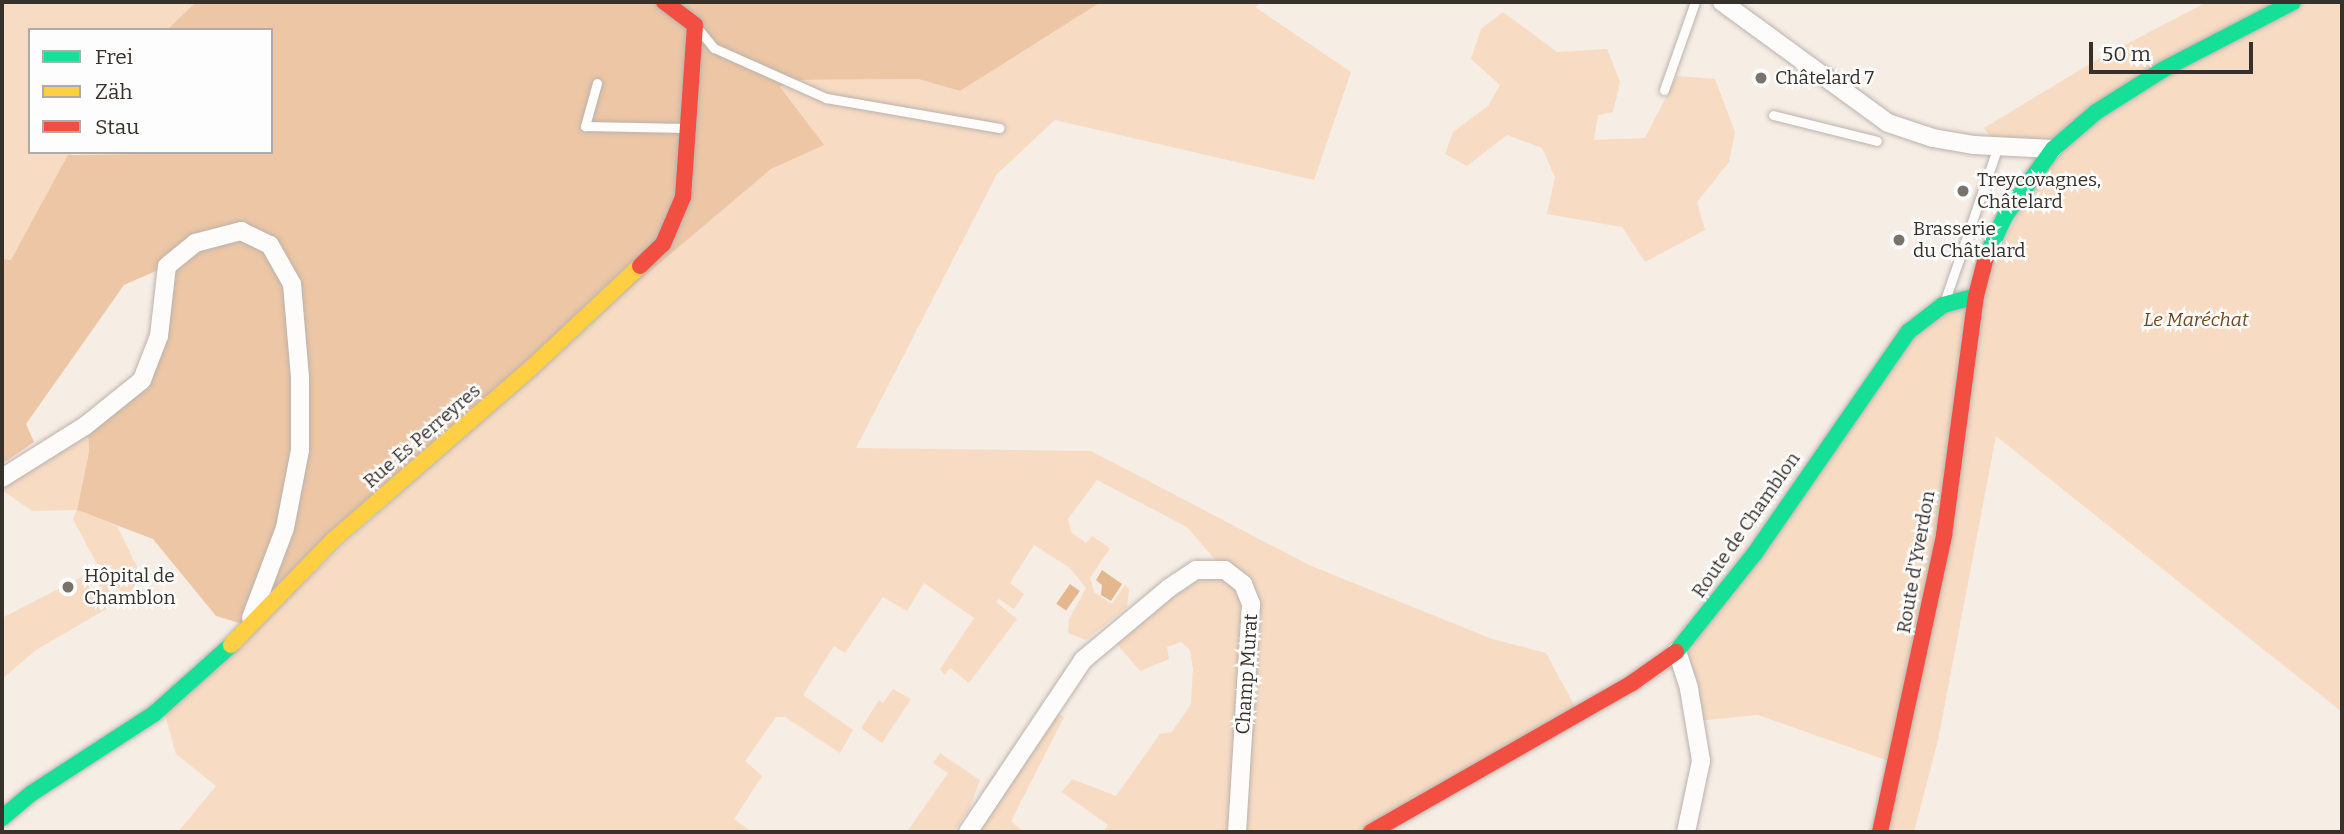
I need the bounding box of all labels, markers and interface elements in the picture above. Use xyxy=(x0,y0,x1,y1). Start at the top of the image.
legend xyxy=(28,28,273,154)
scale bar xyxy=(2092,28,2256,72)
text: 50 m xyxy=(2102,41,2151,67)
text: Frei xyxy=(95,44,133,70)
place label: Châtelard 7 xyxy=(1775,67,1874,89)
marker: Châtelard 7 xyxy=(1753,70,1769,86)
text: Zäh xyxy=(95,79,133,105)
text: Stau xyxy=(95,114,139,140)
place label: Treycovagnes, Châtelard xyxy=(1977,169,2101,213)
marker: Treycovagnes, Châtelard xyxy=(1955,183,1971,199)
place label: Brasserie du Châtelard xyxy=(1913,218,2026,262)
marker: Brasserie du Châtelard xyxy=(1891,232,1907,248)
park label: Le Maréchat xyxy=(2143,309,2249,331)
street label: Rue Es Perreyres xyxy=(359,379,485,493)
street label: Route de Chamblon xyxy=(1687,448,1805,602)
street label: Route d'Yverdon xyxy=(1892,489,1940,635)
place label: Hôpital de Chamblon xyxy=(84,565,175,609)
marker: Hôpital de Chamblon xyxy=(58,577,78,597)
street label: Champ Murat xyxy=(1231,613,1263,735)

